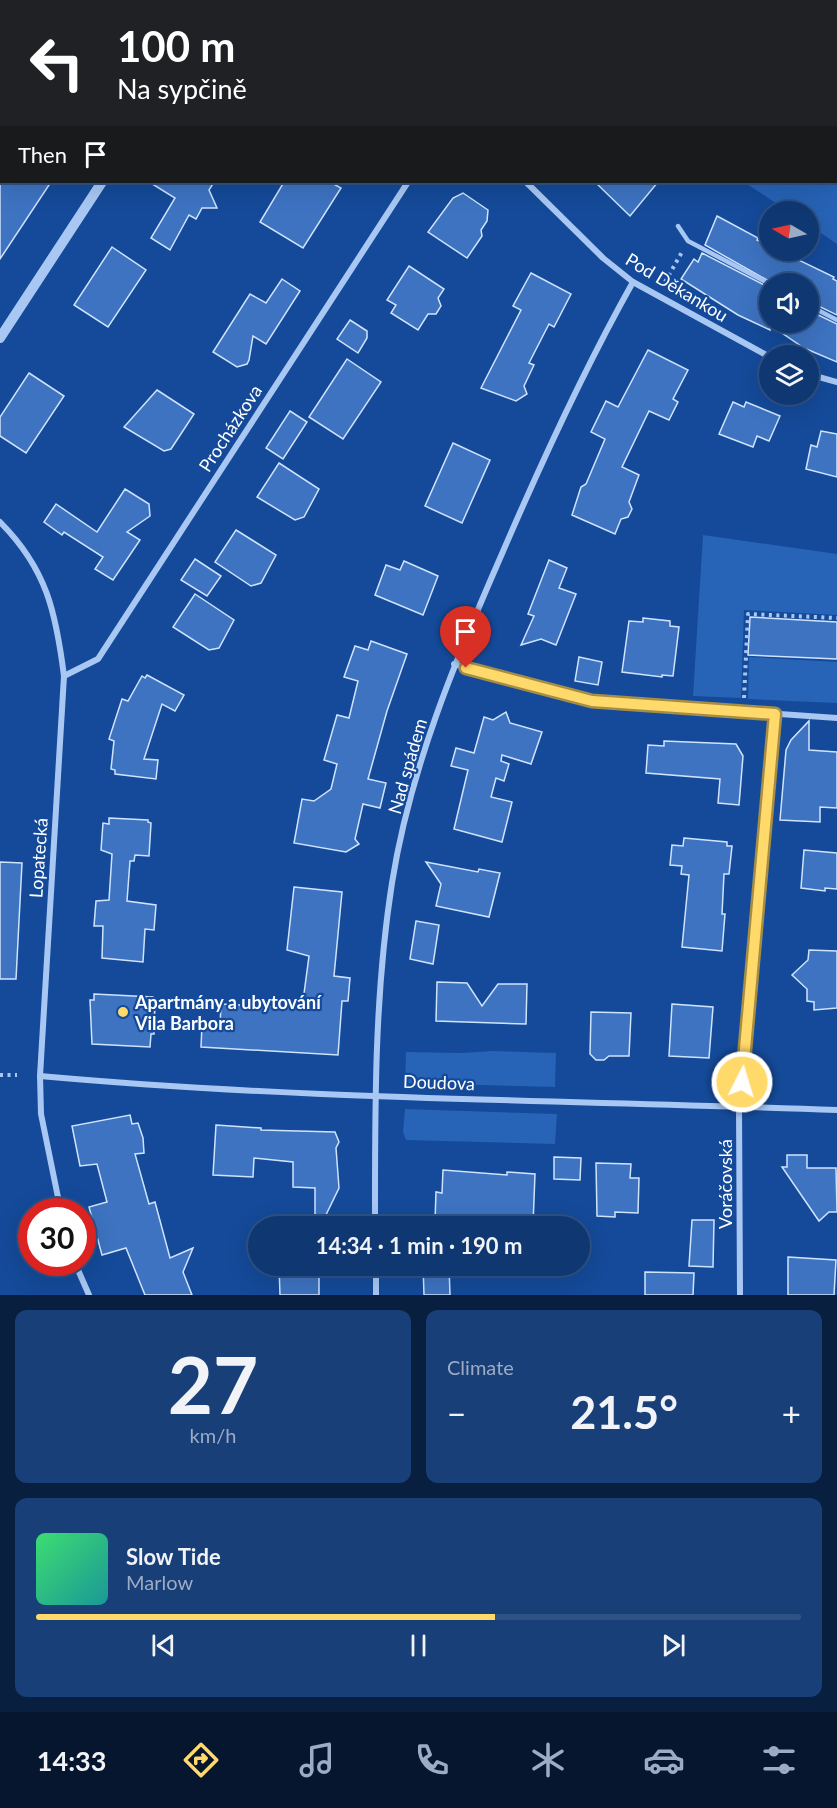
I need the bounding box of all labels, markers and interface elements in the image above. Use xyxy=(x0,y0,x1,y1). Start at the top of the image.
text: 100 m xyxy=(117,21,235,71)
icon: left xyxy=(18,24,96,102)
text: Na sypčině xyxy=(117,72,247,105)
icon: arrive xyxy=(79,138,112,171)
text: Then xyxy=(18,141,67,168)
north arrow xyxy=(759,201,819,261)
map controls xyxy=(759,201,819,405)
street label: Pod Děkankou xyxy=(622,248,732,326)
button: sound xyxy=(759,273,819,333)
button: layers xyxy=(759,345,819,405)
street label: Procházkova xyxy=(194,380,266,476)
pin xyxy=(440,606,491,668)
icon: arrive xyxy=(449,615,482,648)
street label: Nad spádem xyxy=(383,716,431,816)
street label: Lopatecká xyxy=(24,817,52,899)
place label: Apartmány a ubytování Vila Barbora xyxy=(134,991,322,1034)
marker: Apartmány a ubytování Vila Barbora xyxy=(116,1005,130,1019)
position arrow xyxy=(710,1050,774,1114)
street label: Doudova xyxy=(403,1070,475,1094)
street label: Voráčovská xyxy=(714,1139,736,1229)
speed limit sign: 30 xyxy=(18,1198,96,1276)
text: 14:34 · 1 min · 190 m xyxy=(316,1232,522,1259)
text: 27 xyxy=(168,1337,258,1431)
text: Climate xyxy=(447,1355,514,1379)
text: 21.5° xyxy=(570,1385,678,1439)
text: − xyxy=(447,1393,466,1433)
text: + xyxy=(782,1393,801,1433)
text: km/h xyxy=(190,1423,236,1447)
text: Slow Tide xyxy=(126,1543,221,1570)
text: Marlow xyxy=(126,1570,193,1594)
icon: previous xyxy=(147,1629,180,1662)
icon: pause xyxy=(402,1629,435,1662)
icon: next xyxy=(657,1629,690,1662)
icon: directions xyxy=(180,1739,222,1781)
icon: music xyxy=(296,1739,338,1781)
icon: phone xyxy=(411,1739,453,1781)
icon: climate xyxy=(527,1739,569,1781)
icon: car xyxy=(643,1739,685,1781)
icon: filters xyxy=(758,1739,800,1781)
text: 14:33 xyxy=(37,1744,106,1777)

